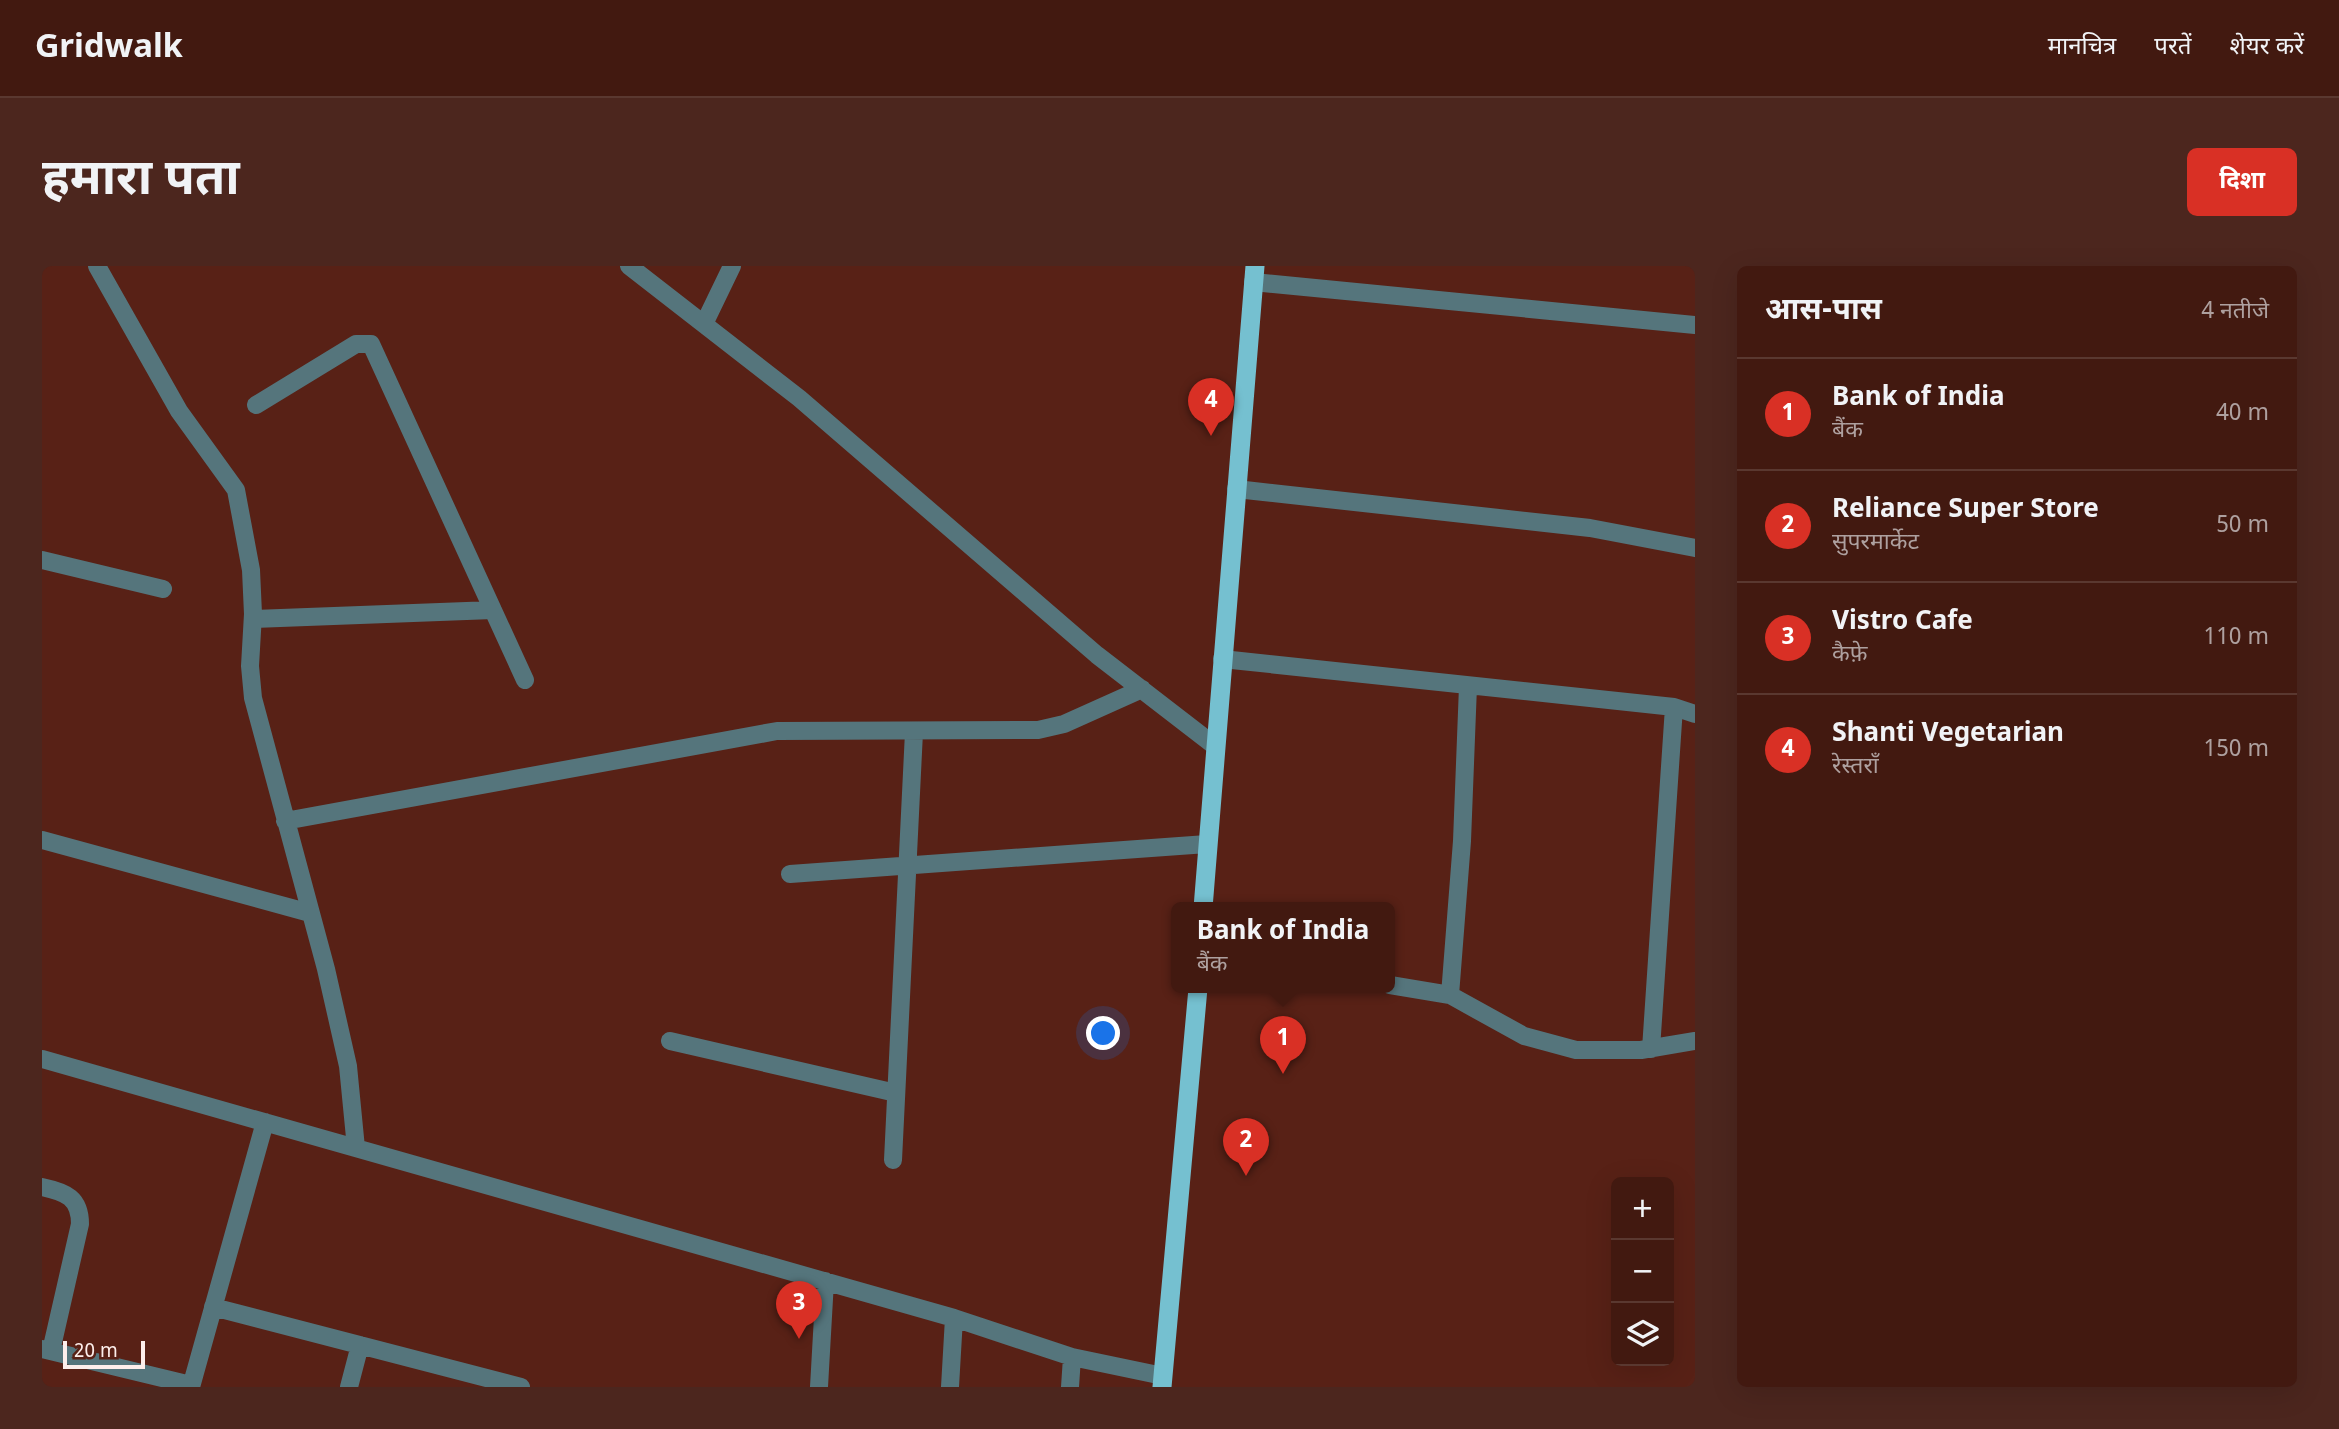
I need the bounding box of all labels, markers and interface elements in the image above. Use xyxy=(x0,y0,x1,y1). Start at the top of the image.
text: Gridwalk xyxy=(35,27,183,70)
text: मानचित्र xyxy=(2048,32,2116,64)
text: परतें xyxy=(2154,32,2191,64)
text: शेयर करें xyxy=(2229,32,2304,64)
button: दिशा xyxy=(2187,148,2297,216)
text: हमारा पता xyxy=(42,150,240,214)
text: आस-पास xyxy=(1765,292,1882,331)
text: 4 नतीजे xyxy=(2201,297,2269,327)
pin: 4 xyxy=(1188,378,1234,436)
text: Bank of India xyxy=(1832,382,2005,416)
text: 1 xyxy=(1781,399,1795,429)
text: 40 m xyxy=(2216,399,2269,429)
text: बैंक xyxy=(1832,416,1863,446)
text: Reliance Super Store xyxy=(1832,494,2099,528)
text: 2 xyxy=(1781,511,1795,541)
text: 50 m xyxy=(2216,511,2269,541)
text: सुपरमार्केट xyxy=(1832,528,1919,558)
text: Vistro Cafe xyxy=(1832,606,1973,640)
text: 3 xyxy=(1781,623,1795,653)
text: 110 m xyxy=(2203,623,2269,653)
text: कैफ़े xyxy=(1832,640,1867,670)
text: Shanti Vegetarian xyxy=(1832,718,2064,752)
text: 4 xyxy=(1781,735,1795,765)
text: 150 m xyxy=(2203,735,2269,765)
text: रेस्तराँ xyxy=(1832,752,1879,782)
popup xyxy=(1171,902,1395,993)
text: Bank of India xyxy=(1197,916,1369,950)
text: बैंक xyxy=(1197,950,1228,980)
your location xyxy=(1086,1016,1120,1050)
pin: 1 xyxy=(1260,1016,1306,1074)
pin: 2 xyxy=(1223,1118,1269,1176)
map controls xyxy=(1611,1177,1674,1366)
button: + xyxy=(1611,1177,1674,1240)
button: − xyxy=(1611,1240,1674,1303)
pin: 3 xyxy=(776,1281,822,1339)
button: layers xyxy=(1611,1303,1674,1366)
scale bar xyxy=(63,1338,145,1370)
text: 20 m xyxy=(74,1340,118,1365)

